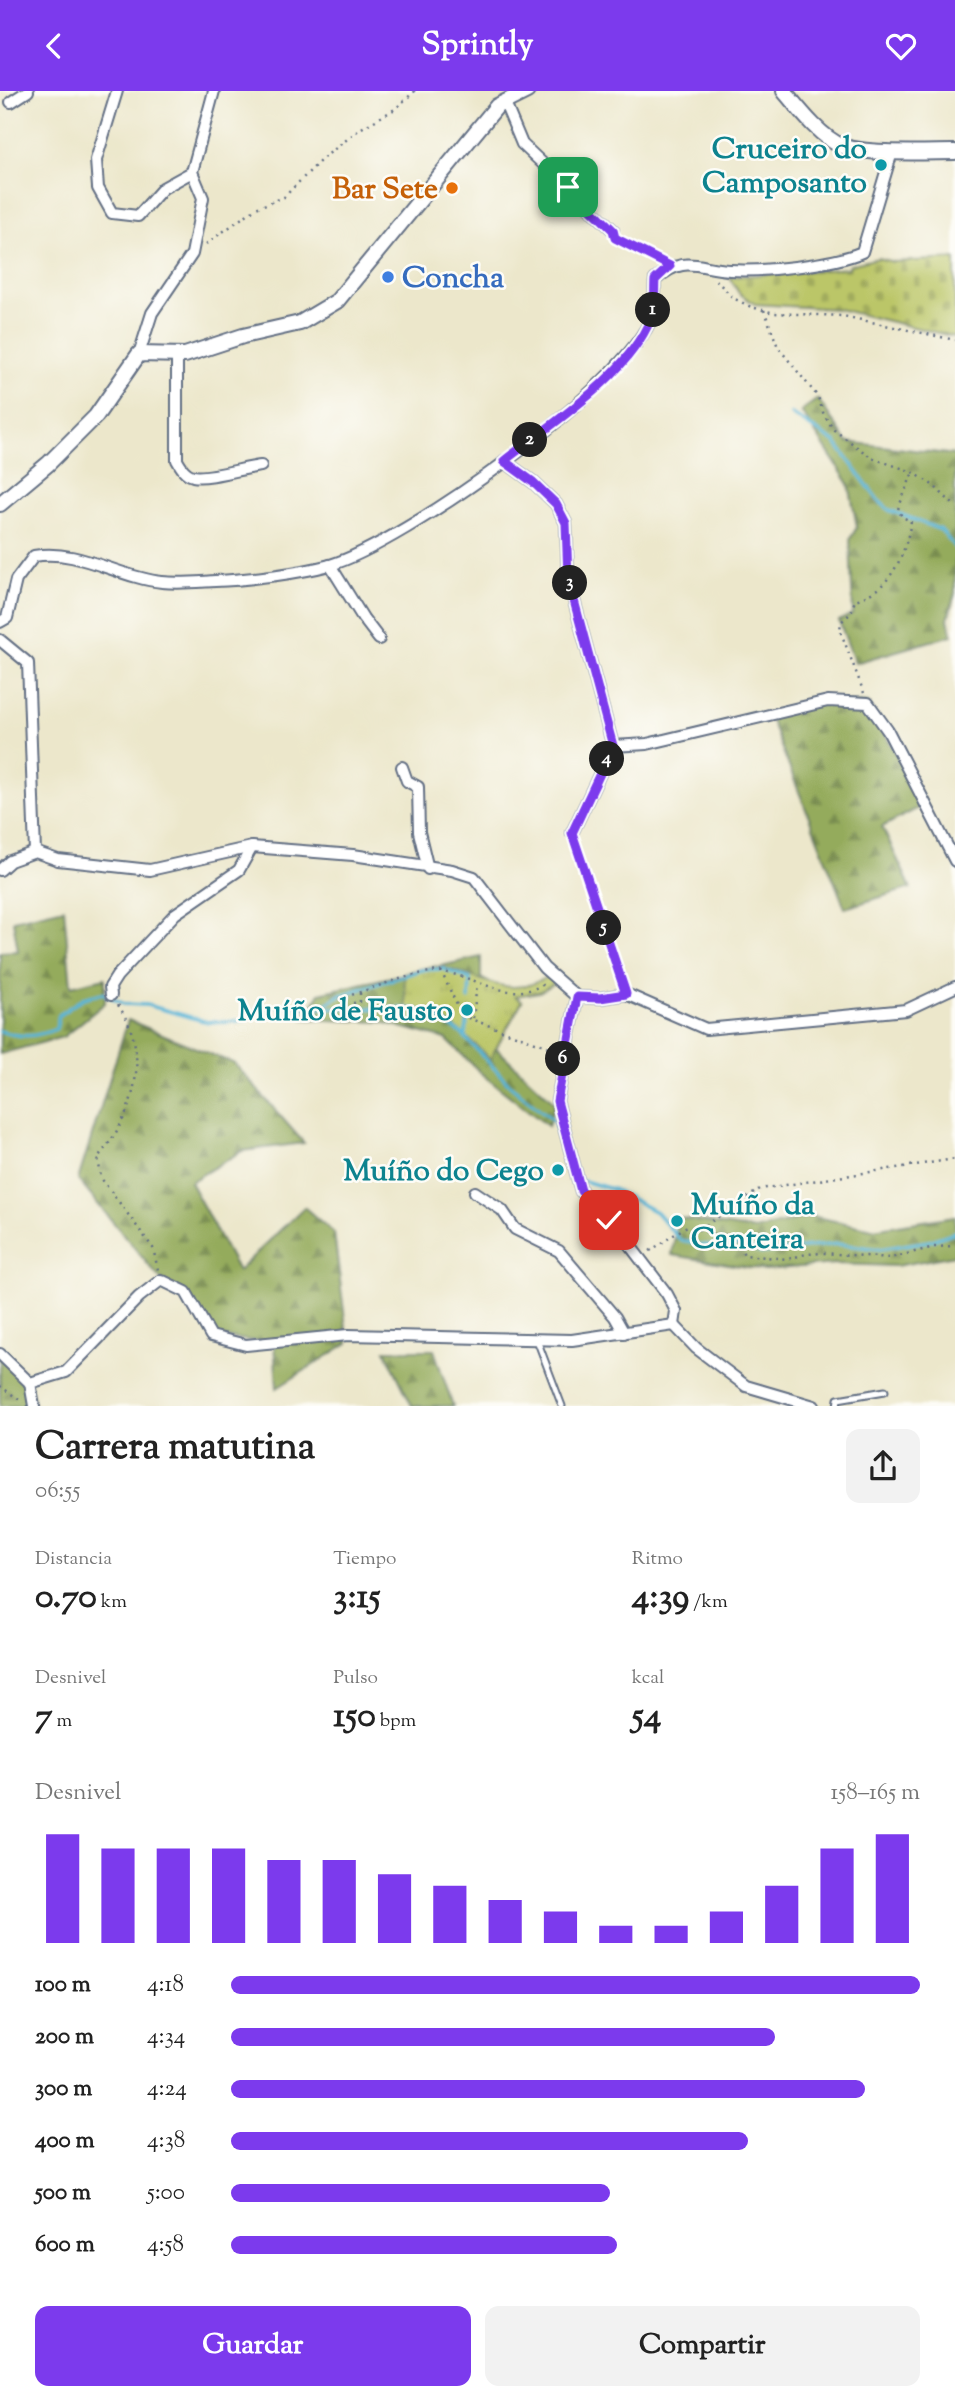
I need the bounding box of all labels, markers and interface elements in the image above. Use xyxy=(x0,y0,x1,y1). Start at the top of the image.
text: Sprintly xyxy=(421,23,534,69)
icon: back xyxy=(35,27,73,65)
icon: heart xyxy=(882,27,920,65)
place label: Cruceiro do Camposanto xyxy=(702,129,867,206)
pin xyxy=(538,157,598,217)
marker: Cruceiro do Camposanto xyxy=(873,157,889,173)
icon: arrive xyxy=(549,168,587,206)
place label: Bar Sete xyxy=(332,169,438,212)
marker: Bar Sete xyxy=(444,180,460,196)
place label: Concha xyxy=(402,258,504,301)
marker: Concha xyxy=(380,269,396,285)
pin: 1 xyxy=(636,293,670,327)
text: 1 xyxy=(649,296,656,323)
pin: 2 xyxy=(512,423,548,457)
text: 2 xyxy=(525,426,534,453)
pin: 3 xyxy=(552,566,588,601)
text: 3 xyxy=(566,569,573,596)
pin: 4 xyxy=(590,741,624,777)
text: 4 xyxy=(602,745,611,772)
pin: 5 xyxy=(586,911,622,945)
text: 5 xyxy=(600,914,607,941)
place label: Muíño de Fausto xyxy=(238,991,453,1034)
marker: Muíño de Fausto xyxy=(459,1002,475,1018)
pin: 6 xyxy=(546,1041,580,1077)
text: 6 xyxy=(558,1045,567,1072)
place label: Muíño do Cego xyxy=(343,1151,544,1194)
marker: Muíño do Cego xyxy=(550,1162,566,1178)
place label: Muíño da Canteira xyxy=(691,1185,815,1262)
pin xyxy=(579,1190,639,1250)
icon: check xyxy=(590,1201,628,1239)
marker: Muíño da Canteira xyxy=(669,1213,685,1229)
text: Carrera matutina xyxy=(35,1422,315,1476)
button: share xyxy=(846,1429,920,1503)
text: 06:55 xyxy=(35,1475,80,1508)
text: Distancia xyxy=(35,1546,112,1573)
text: Tiempo xyxy=(333,1546,396,1573)
text: Ritmo xyxy=(632,1546,683,1573)
text: 0.70 xyxy=(35,1573,97,1624)
text: 3:15 xyxy=(333,1573,380,1624)
text: 4:39 xyxy=(632,1573,689,1624)
text: km xyxy=(97,1589,127,1616)
text: /km xyxy=(689,1589,728,1616)
text: Desnivel xyxy=(35,1665,106,1692)
text: Pulso xyxy=(333,1665,378,1692)
text: kcal xyxy=(632,1665,664,1692)
text: 7 xyxy=(35,1692,53,1743)
text: 150 xyxy=(333,1692,376,1743)
text: 54 xyxy=(632,1692,661,1743)
text: m xyxy=(53,1708,72,1735)
text: bpm xyxy=(376,1708,416,1735)
text: Desnivel xyxy=(35,1777,121,1810)
text: 158–165 m xyxy=(831,1777,920,1810)
text: 100 m xyxy=(35,1969,91,2002)
text: 4:18 xyxy=(147,1969,184,2002)
text: 200 m xyxy=(35,2021,94,2054)
text: 4:34 xyxy=(147,2021,185,2054)
text: 300 m xyxy=(35,2073,92,2106)
text: 4:24 xyxy=(147,2073,187,2106)
text: 400 m xyxy=(35,2125,95,2158)
text: 4:38 xyxy=(147,2125,185,2158)
text: 500 m xyxy=(35,2177,91,2210)
text: 5:00 xyxy=(147,2177,185,2210)
text: 600 m xyxy=(35,2229,95,2262)
text: 4:58 xyxy=(147,2229,184,2262)
button: Guardar xyxy=(35,2306,471,2386)
button: Compartir xyxy=(485,2306,920,2386)

